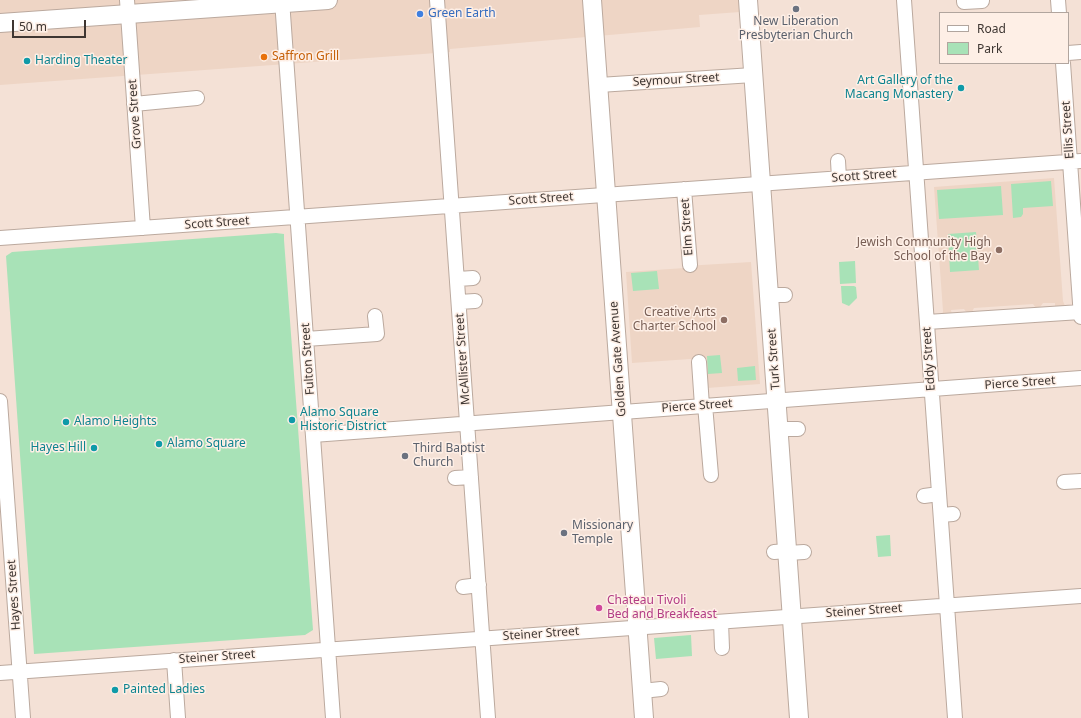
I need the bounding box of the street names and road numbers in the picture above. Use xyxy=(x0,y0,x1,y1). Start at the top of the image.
street label: Seymour Street xyxy=(632,71,720,89)
street label: Grove Street xyxy=(125,79,145,149)
street label: Ellis Street xyxy=(1059,100,1077,160)
street label: Scott Street xyxy=(831,167,897,185)
street label: Scott Street xyxy=(508,190,574,208)
street label: Elm Street xyxy=(678,198,696,256)
street label: Scott Street xyxy=(184,214,250,232)
street label: Golden Gate Avenue xyxy=(607,301,629,417)
street label: McAllister Street xyxy=(453,313,473,405)
street label: Fulton Street xyxy=(298,322,318,396)
street label: Eddy Street xyxy=(920,326,938,392)
street label: Turk Street xyxy=(765,328,783,390)
street label: Pierce Street xyxy=(984,373,1056,393)
street label: Pierce Street xyxy=(661,396,733,416)
street label: Hayes Street xyxy=(4,559,24,631)
street label: Steiner Street xyxy=(825,601,903,621)
street label: Steiner Street xyxy=(502,624,580,644)
street label: Steiner Street xyxy=(178,647,256,667)

